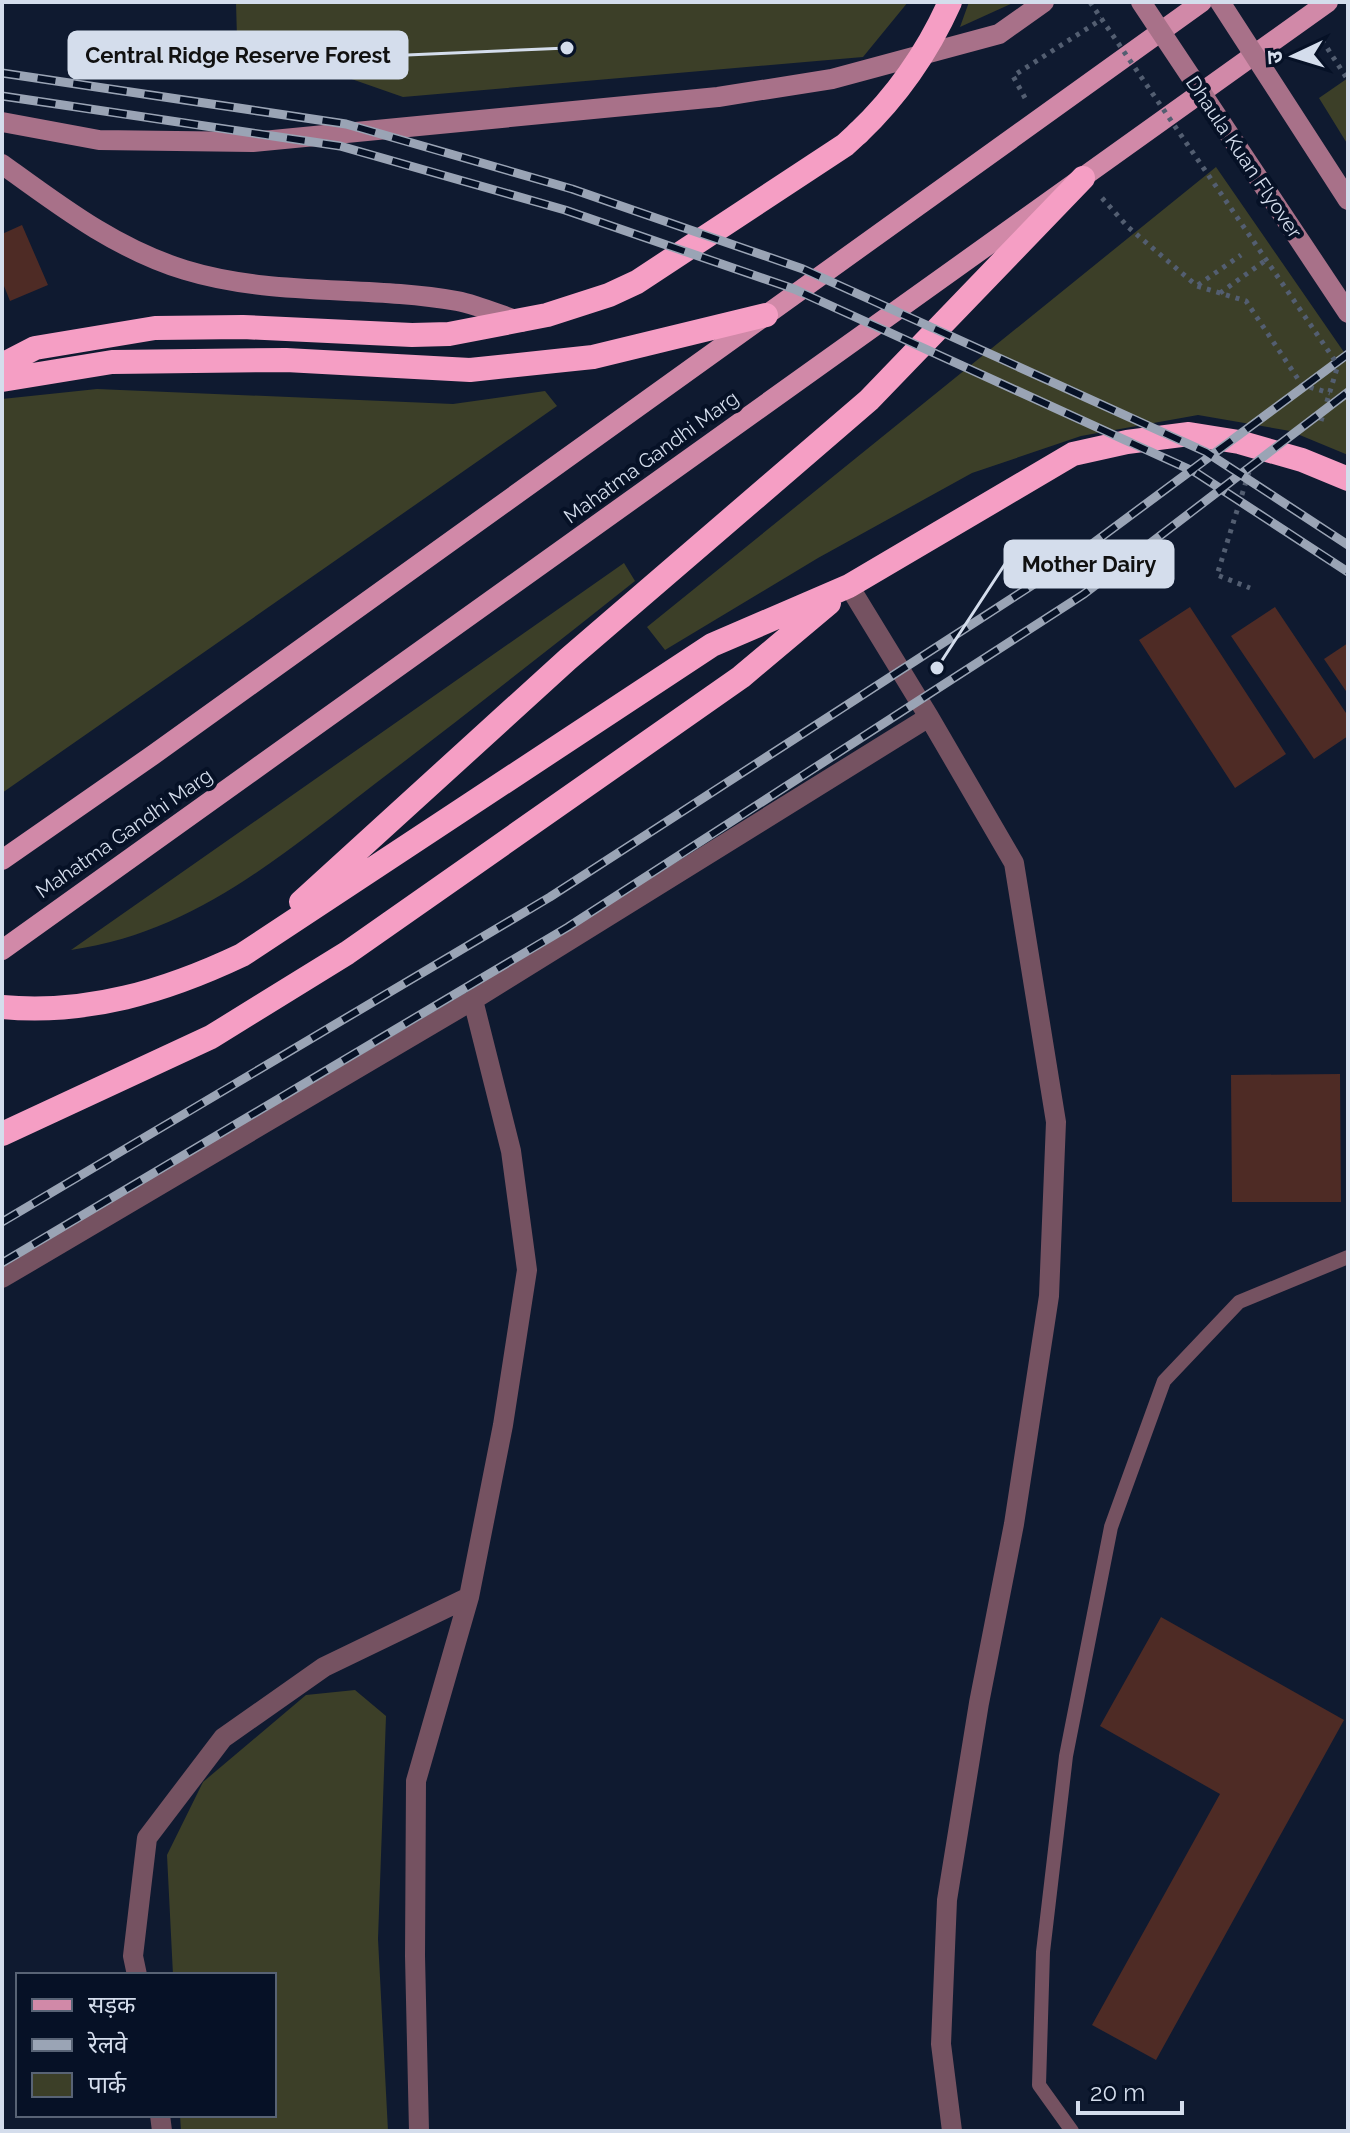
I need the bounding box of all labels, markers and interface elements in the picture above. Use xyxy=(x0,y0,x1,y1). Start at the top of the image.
north arrow xyxy=(1254,16,1334,96)
callout: Central Ridge Reserve Forest xyxy=(69,32,407,78)
text: Central Ridge Reserve Forest xyxy=(85,42,391,68)
text: उ xyxy=(1261,49,1287,65)
street label: Dhaula Kuan Flyover xyxy=(1181,71,1307,243)
street label: Mahatma Gandhi Marg xyxy=(559,386,743,528)
callout: Mother Dairy xyxy=(1005,541,1173,587)
text: Mother Dairy xyxy=(1022,551,1156,577)
street label: Mahatma Gandhi Marg xyxy=(31,763,217,903)
legend xyxy=(16,1973,276,2117)
text: सड़क xyxy=(88,1990,136,2019)
text: रेलवे xyxy=(87,2030,128,2059)
scale bar xyxy=(1078,2065,1182,2115)
text: पार्क xyxy=(88,2070,127,2099)
text: 20 m xyxy=(1090,2078,1145,2107)

